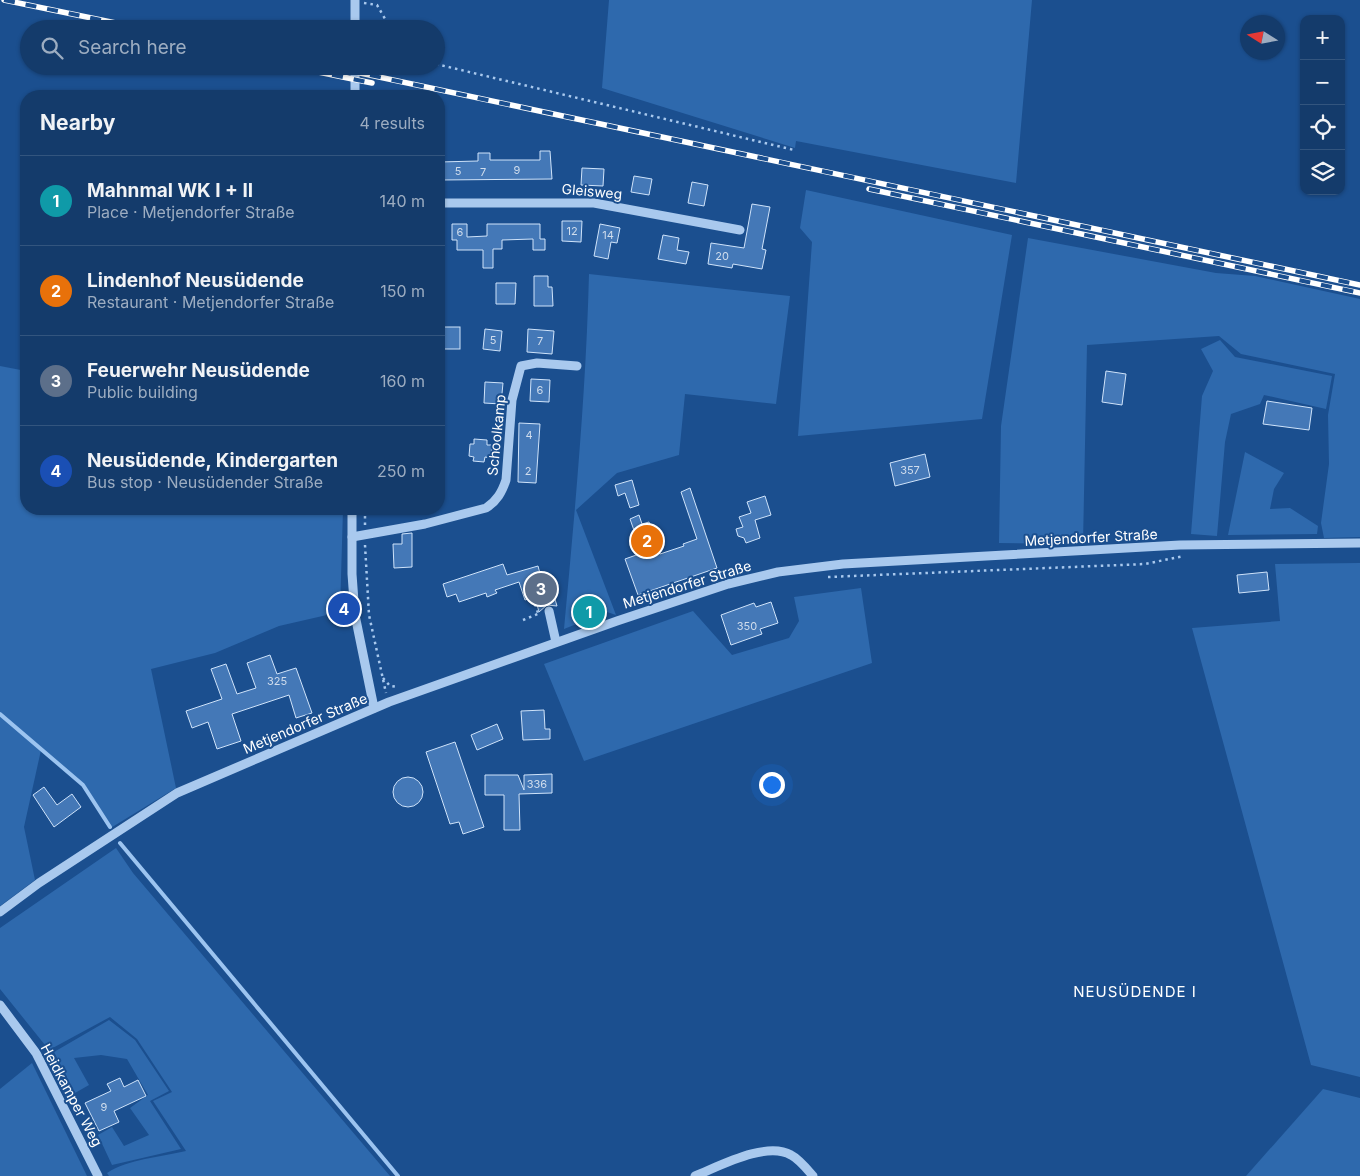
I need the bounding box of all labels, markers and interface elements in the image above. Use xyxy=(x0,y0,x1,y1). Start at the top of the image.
north arrow xyxy=(1240,15,1285,60)
map controls xyxy=(1300,15,1345,195)
button: + xyxy=(1300,15,1345,60)
search box xyxy=(20,20,445,75)
icon: search xyxy=(38,34,66,62)
text: Search here xyxy=(78,36,187,59)
button: − xyxy=(1300,60,1345,105)
button: locate xyxy=(1300,105,1345,150)
text: Nearby xyxy=(40,110,115,135)
text: 4 results xyxy=(360,113,425,133)
button: layers xyxy=(1300,150,1345,195)
house number: 9 xyxy=(514,163,521,177)
house number: 5 xyxy=(455,164,462,178)
house number: 7 xyxy=(480,165,486,179)
text: Mahnmal WK I + II xyxy=(87,179,253,202)
street label: Gleisweg xyxy=(561,180,623,202)
text: 1 xyxy=(53,191,59,211)
text: 140 m xyxy=(380,191,425,211)
text: Place · Metjendorfer Straße xyxy=(87,202,295,222)
house number: 12 xyxy=(566,224,578,238)
house number: 6 xyxy=(457,225,464,239)
house number: 14 xyxy=(602,228,614,242)
house number: 20 xyxy=(715,249,729,263)
text: Lindenhof Neusüdende xyxy=(87,269,304,292)
text: 2 xyxy=(51,281,61,301)
text: 150 m xyxy=(380,281,425,301)
text: Restaurant · Metjendorfer Straße xyxy=(87,292,334,312)
house number: 5 xyxy=(490,333,497,347)
house number: 7 xyxy=(537,334,543,348)
text: Feuerwehr Neusüdende xyxy=(87,359,310,382)
text: 3 xyxy=(51,371,61,391)
text: 160 m xyxy=(380,371,425,391)
text: Public building xyxy=(87,382,198,402)
house number: 6 xyxy=(537,383,544,397)
street label: Schoolkamp xyxy=(483,393,509,477)
house number: 4 xyxy=(525,428,533,442)
text: Neusüdende, Kindergarten xyxy=(87,449,338,472)
text: 4 xyxy=(51,461,61,481)
text: 250 m xyxy=(377,461,425,481)
house number: 357 xyxy=(900,463,920,477)
house number: 2 xyxy=(525,464,531,478)
text: Bus stop · Neusüdender Straße xyxy=(87,472,323,492)
pin: 2 xyxy=(631,522,663,560)
street label: Metjendorfer Straße xyxy=(1024,525,1158,549)
street label: Metjendorfer Straße xyxy=(621,556,753,612)
pin: 3 xyxy=(525,570,557,608)
pin: 4 xyxy=(328,590,360,628)
pin: 1 xyxy=(573,593,605,631)
house number: 350 xyxy=(737,619,757,633)
house number: 325 xyxy=(267,674,287,688)
street label: Metjendorfer Straße xyxy=(240,689,370,757)
your location xyxy=(759,772,785,798)
house number: 336 xyxy=(527,777,547,791)
district label: NEUSÜDENDE I xyxy=(1073,982,1197,1001)
street label: Heidkamper Weg xyxy=(38,1041,106,1149)
house number: 9 xyxy=(101,1100,108,1114)

